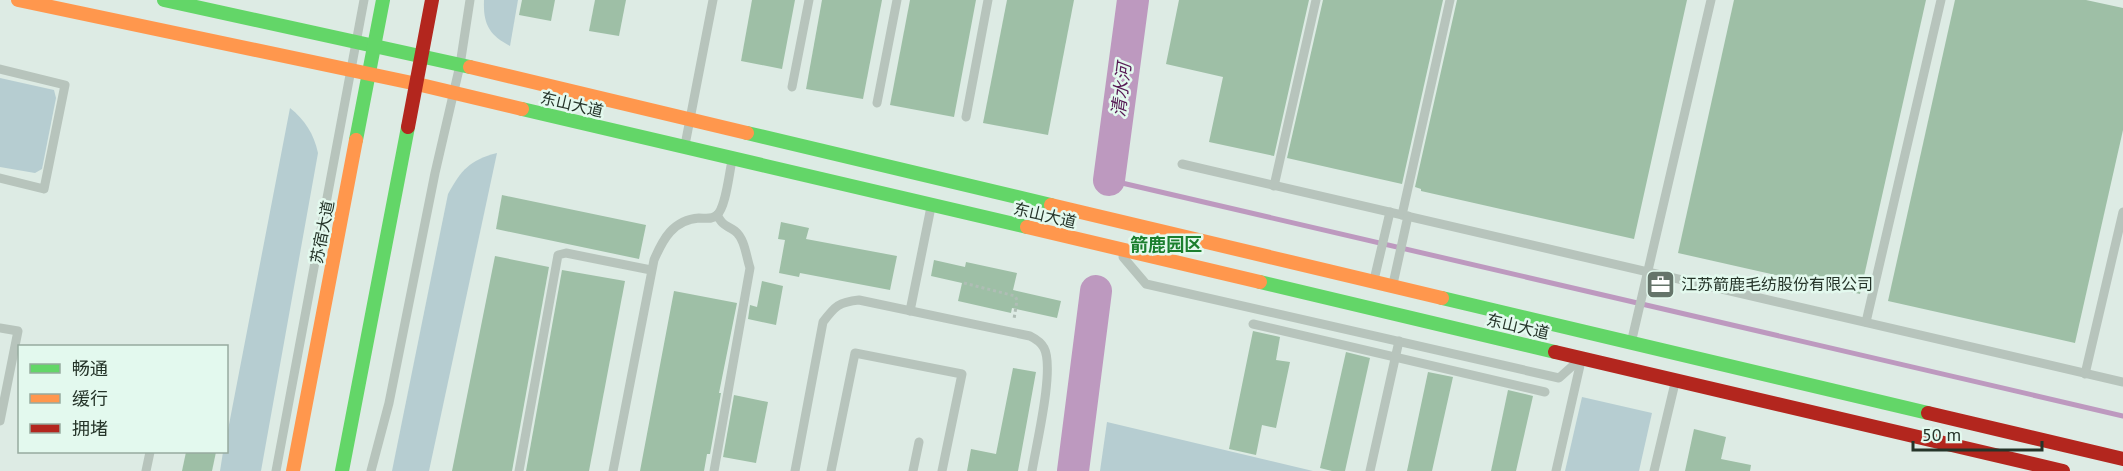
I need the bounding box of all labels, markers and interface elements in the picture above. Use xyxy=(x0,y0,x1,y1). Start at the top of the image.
water label: 清水河 xyxy=(1106,59,1136,118)
street label: 东山大道 xyxy=(539,87,605,121)
street label: 东山大道 xyxy=(1012,198,1078,232)
street label: 苏宿大道 xyxy=(306,199,338,265)
district label: 箭鹿园区 xyxy=(1130,233,1202,256)
office icon: 江苏箭鹿毛纺股份有限公司 xyxy=(1644,268,1676,300)
place label: 江苏箭鹿毛纺股份有限公司 xyxy=(1681,274,1873,294)
street label: 东山大道 xyxy=(1485,309,1551,343)
legend xyxy=(18,345,228,453)
text: 畅通 xyxy=(72,357,108,380)
text: 缓行 xyxy=(72,387,108,410)
scale bar xyxy=(1913,414,2042,452)
text: 拥堵 xyxy=(72,417,108,440)
text: 50 m xyxy=(1922,423,1961,446)

